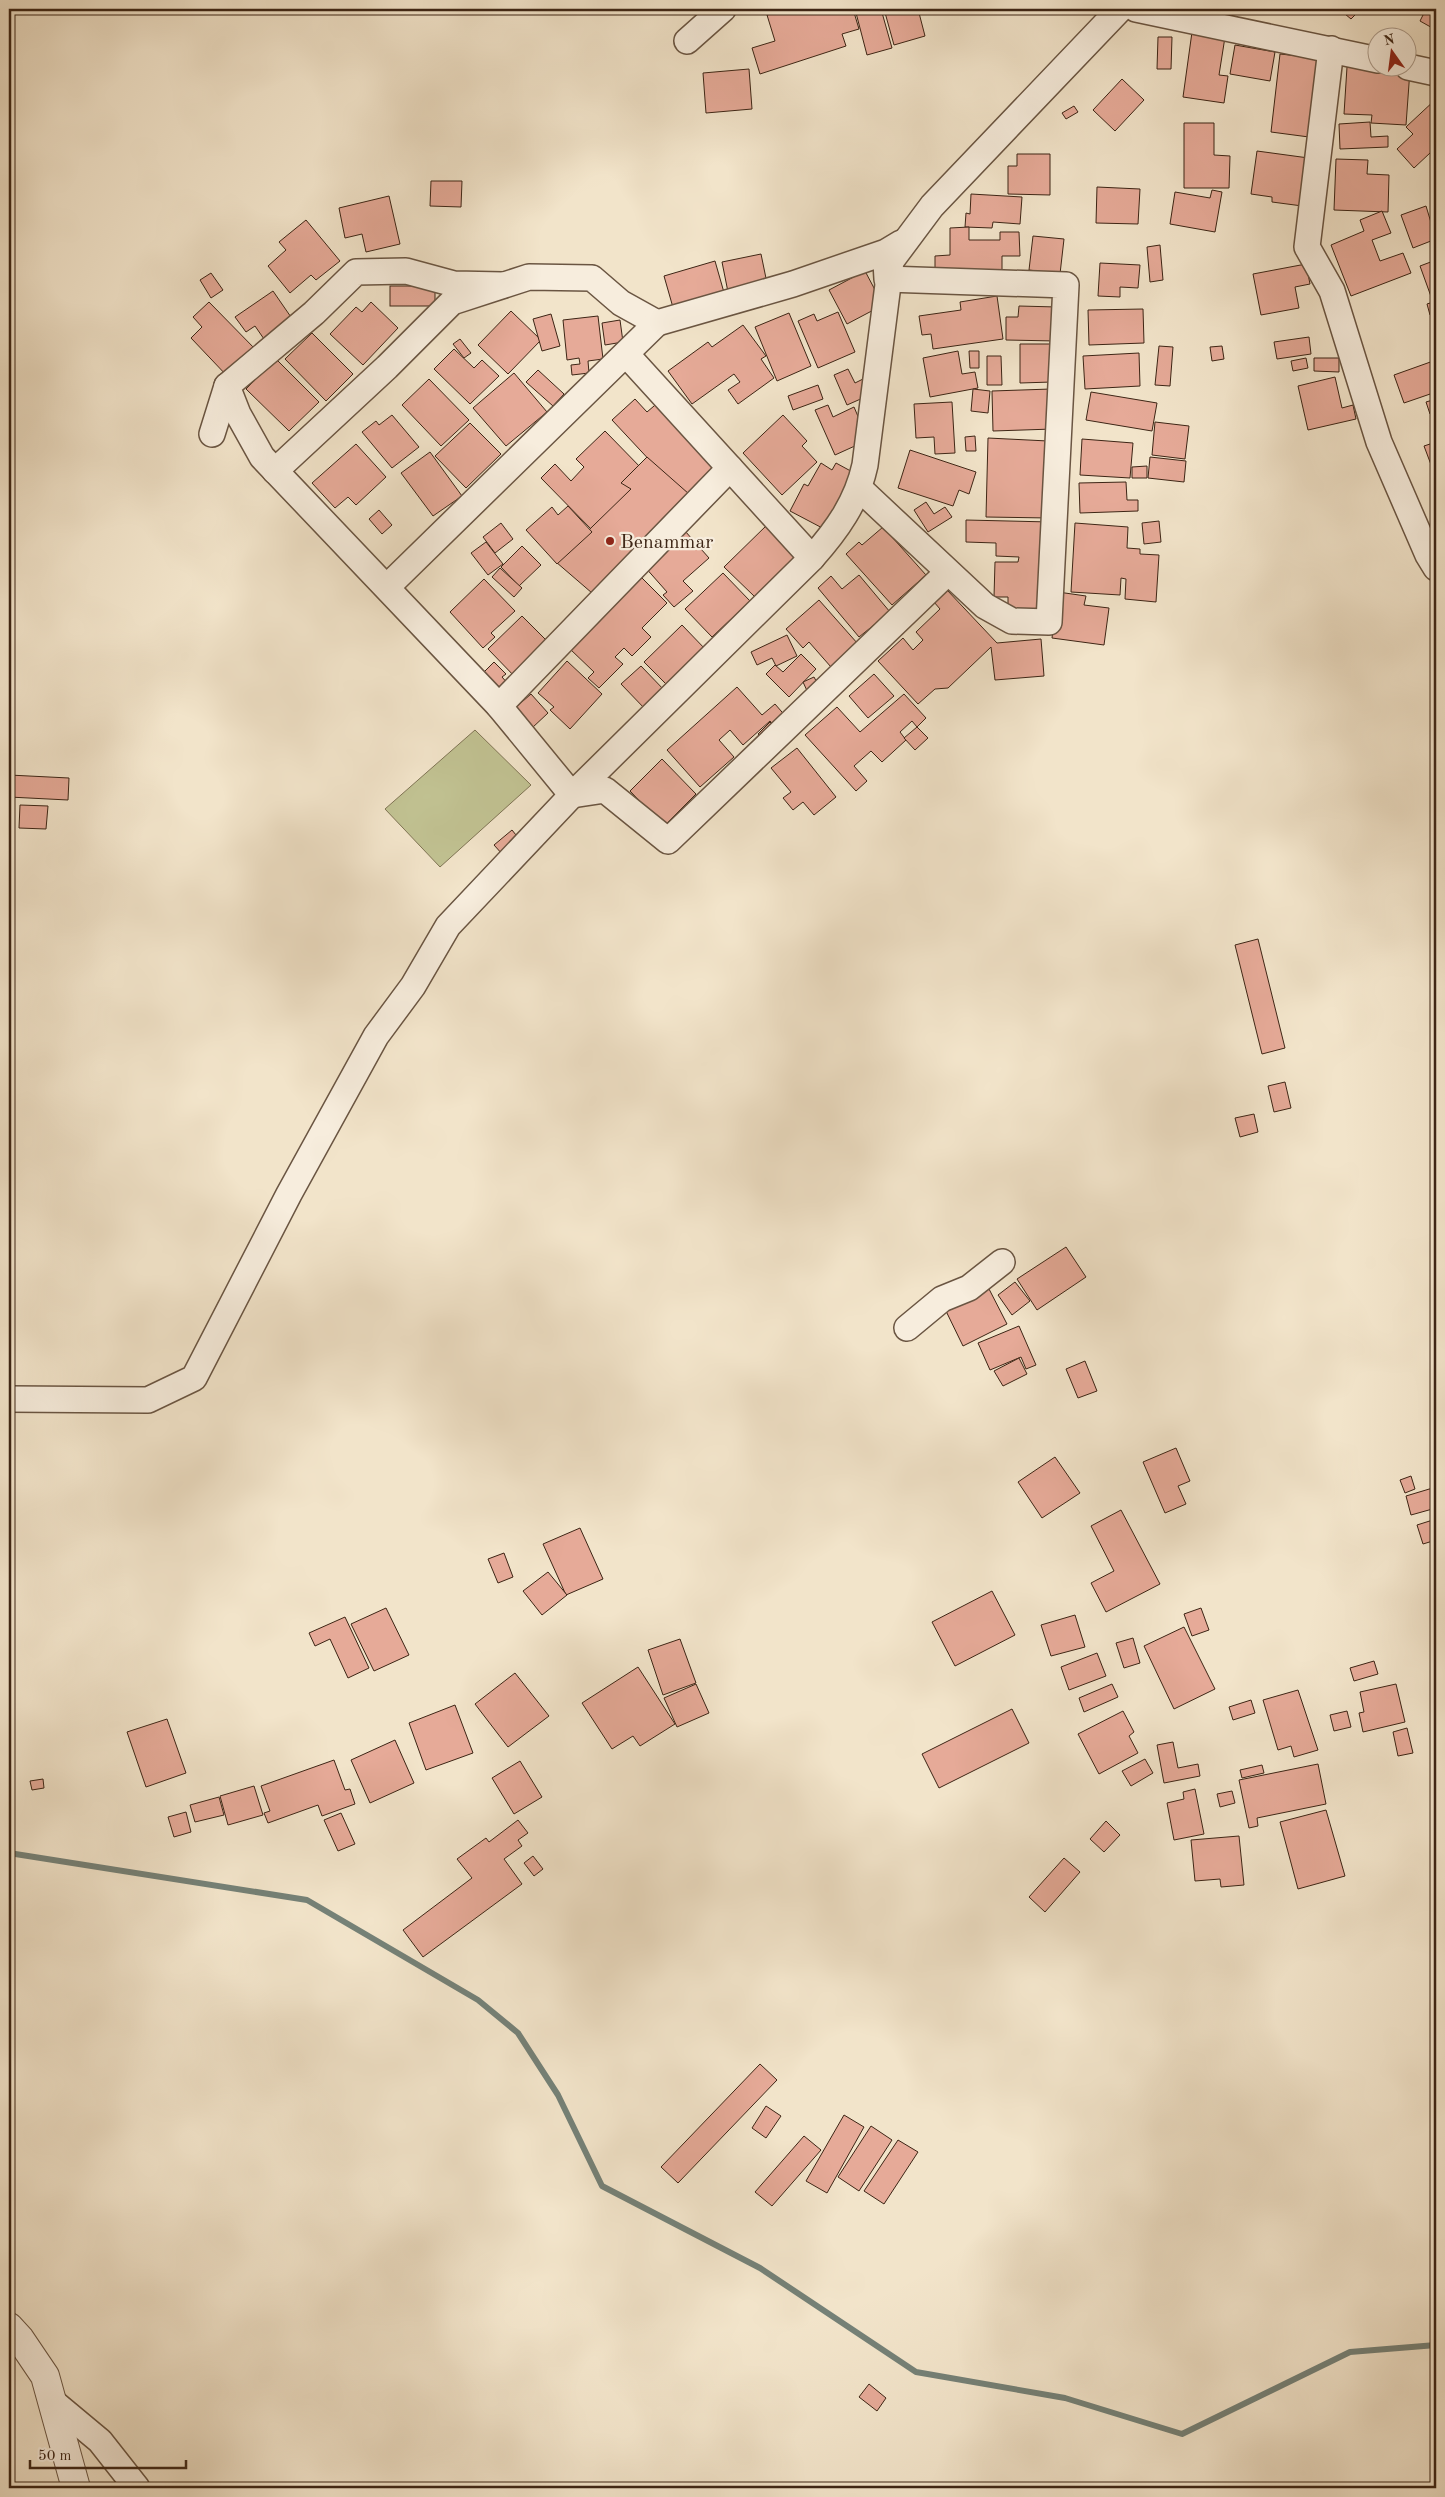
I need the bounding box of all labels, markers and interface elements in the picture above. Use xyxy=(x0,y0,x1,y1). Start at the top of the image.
north arrow xyxy=(1368,28,1418,78)
text: N xyxy=(1382,32,1396,48)
place label: Benammar xyxy=(620,533,714,553)
marker: Benammar xyxy=(604,535,616,547)
scale bar xyxy=(30,2437,186,2469)
text: 50 m xyxy=(38,2449,72,2464)

